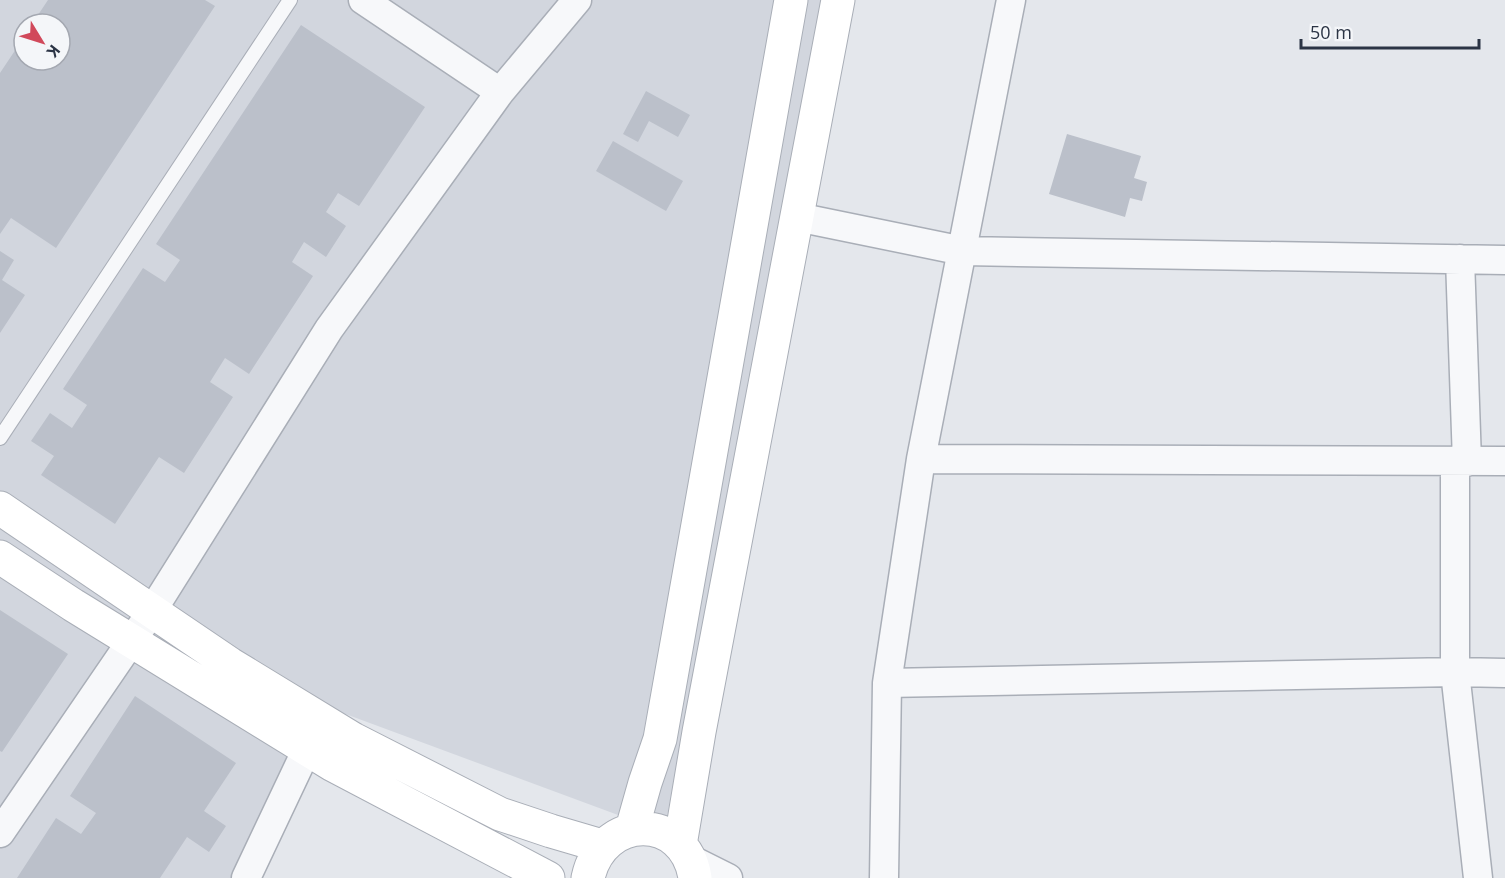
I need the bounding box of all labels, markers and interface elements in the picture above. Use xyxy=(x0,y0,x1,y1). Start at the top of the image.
north arrow xyxy=(12,12,72,72)
scale bar xyxy=(1301,12,1480,50)
text: 50 m xyxy=(1310,20,1352,44)
text: K xyxy=(42,40,66,62)

